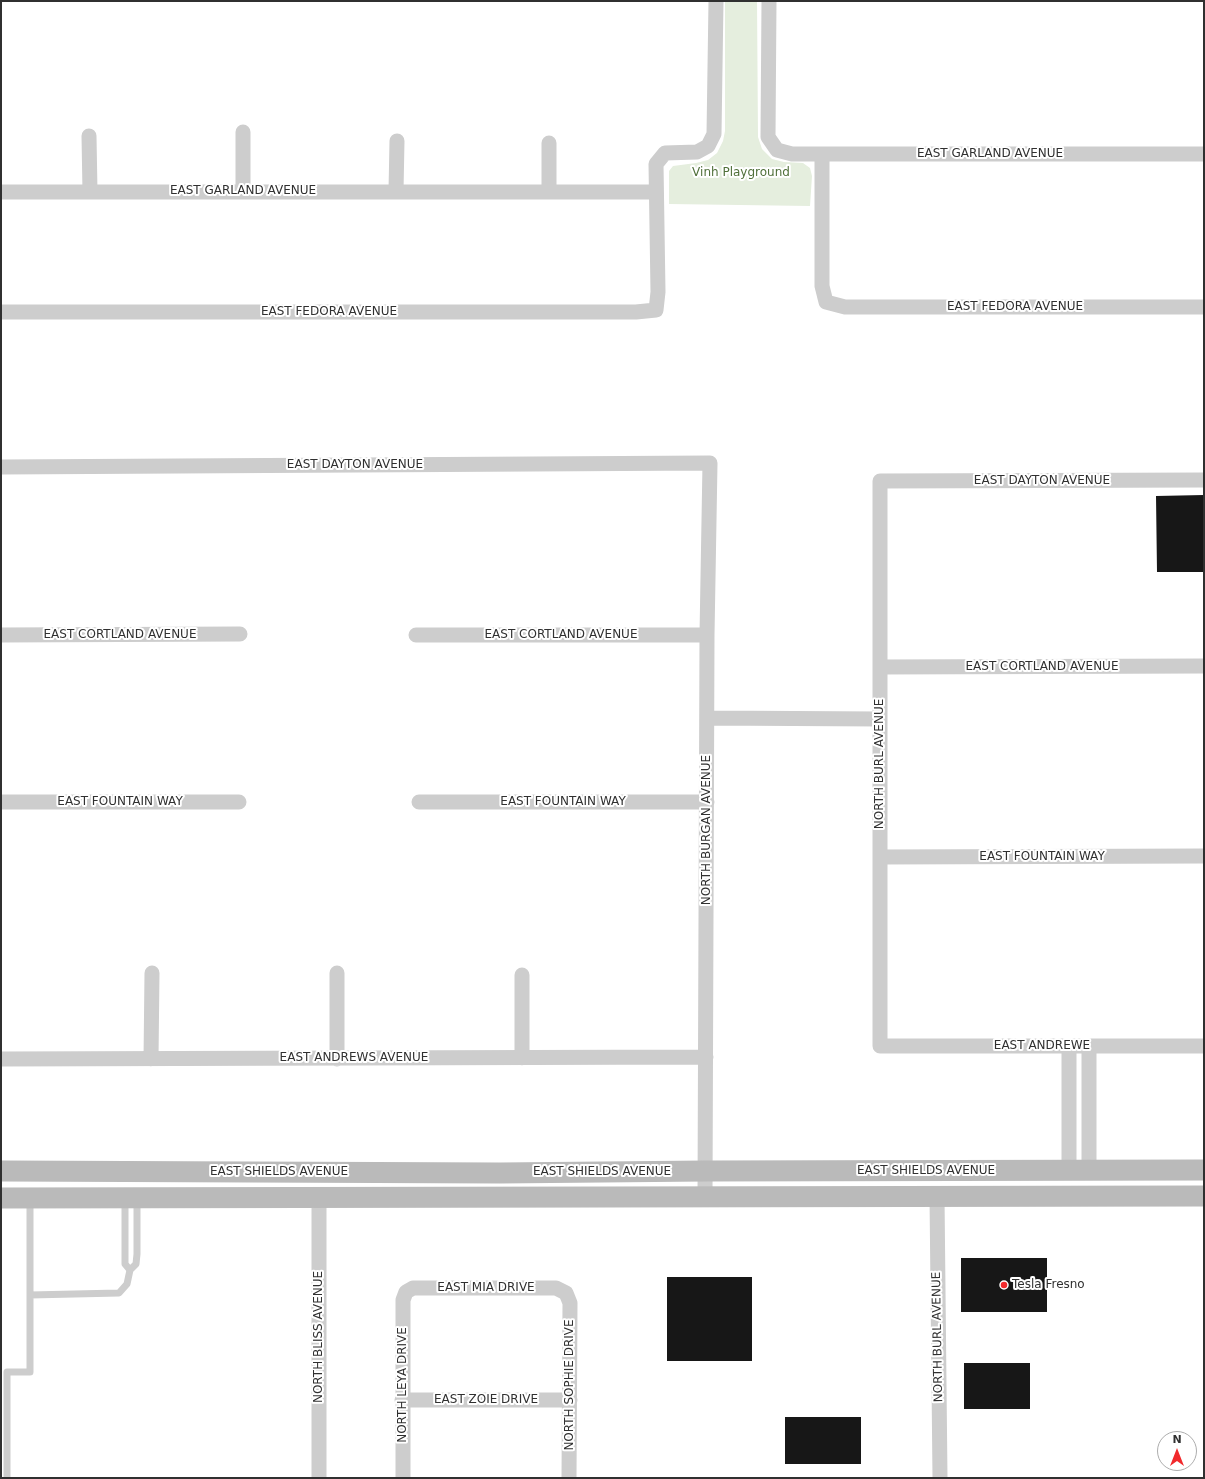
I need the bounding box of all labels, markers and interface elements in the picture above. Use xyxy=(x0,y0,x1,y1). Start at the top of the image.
street label: EAST GARLAND AVENUE xyxy=(917,147,1063,161)
park label: Vinh Playground xyxy=(692,166,790,180)
street label: EAST GARLAND AVENUE xyxy=(170,184,316,198)
street label: EAST FEDORA AVENUE xyxy=(947,300,1083,314)
street label: EAST FEDORA AVENUE xyxy=(261,305,397,319)
street label: EAST DAYTON AVENUE xyxy=(287,458,423,472)
street label: EAST DAYTON AVENUE xyxy=(974,474,1110,488)
street label: EAST CORTLAND AVENUE xyxy=(44,628,196,642)
street label: EAST CORTLAND AVENUE xyxy=(485,628,637,642)
street label: EAST CORTLAND AVENUE xyxy=(966,660,1118,674)
street label: NORTH BURL AVENUE xyxy=(873,699,887,829)
street label: NORTH BURGAN AVENUE xyxy=(700,755,714,905)
street label: EAST FOUNTAIN WAY xyxy=(57,795,183,809)
street label: EAST FOUNTAIN WAY xyxy=(500,795,626,809)
street label: EAST FOUNTAIN WAY xyxy=(979,850,1105,864)
street label: EAST ANDREWE xyxy=(994,1039,1090,1053)
street label: EAST ANDREWS AVENUE xyxy=(280,1051,428,1065)
street label: EAST SHIELDS AVENUE xyxy=(857,1164,995,1178)
street label: EAST SHIELDS AVENUE xyxy=(210,1165,348,1179)
street label: EAST SHIELDS AVENUE xyxy=(533,1165,671,1179)
street label: NORTH BLISS AVENUE xyxy=(312,1271,326,1403)
street label: NORTH BURL AVENUE xyxy=(930,1272,946,1402)
place label: Tesla Fresno xyxy=(1012,1278,1085,1292)
marker: Tesla Fresno xyxy=(999,1280,1009,1290)
street label: EAST MIA DRIVE xyxy=(437,1281,535,1295)
street label: NORTH SOPHIE DRIVE xyxy=(563,1319,577,1451)
street label: NORTH LEYA DRIVE xyxy=(396,1327,410,1443)
street label: EAST ZOIE DRIVE xyxy=(434,1393,538,1407)
north arrow xyxy=(1157,1431,1197,1471)
text: N xyxy=(1172,1433,1182,1446)

